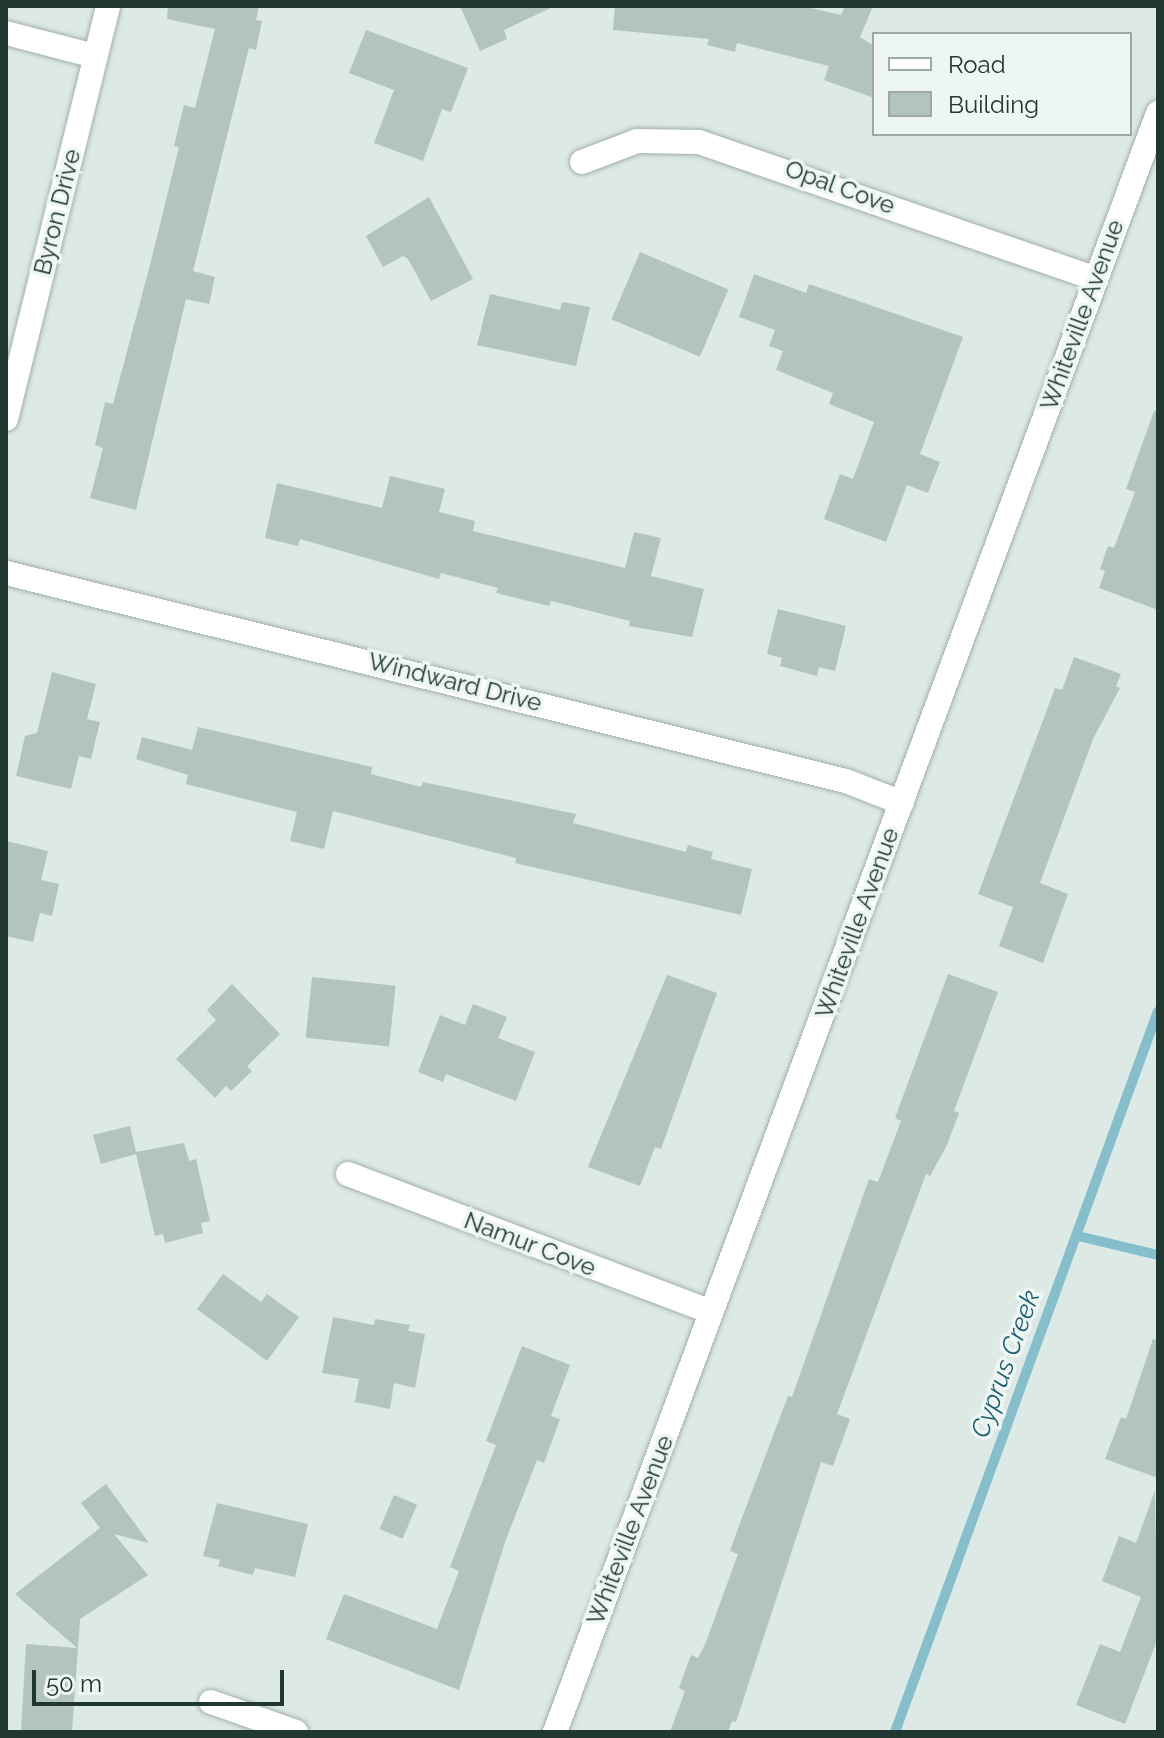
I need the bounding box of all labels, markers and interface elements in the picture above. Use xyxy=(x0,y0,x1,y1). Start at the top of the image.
legend xyxy=(872,32,1132,136)
text: Road xyxy=(948,50,1006,79)
text: Building xyxy=(948,90,1039,119)
street label: Byron Drive xyxy=(27,146,87,278)
street label: Opal Cove xyxy=(781,154,899,220)
street label: Whiteville Avenue xyxy=(1034,215,1130,415)
street label: Windward Drive xyxy=(365,647,545,717)
street label: Whiteville Avenue xyxy=(809,823,905,1023)
street label: Namur Cove xyxy=(460,1206,600,1282)
water label: Cyprus Creek xyxy=(965,1286,1047,1442)
street label: Whiteville Avenue xyxy=(580,1431,680,1629)
scale bar xyxy=(36,1654,288,1704)
text: 50 m xyxy=(46,1669,102,1698)

